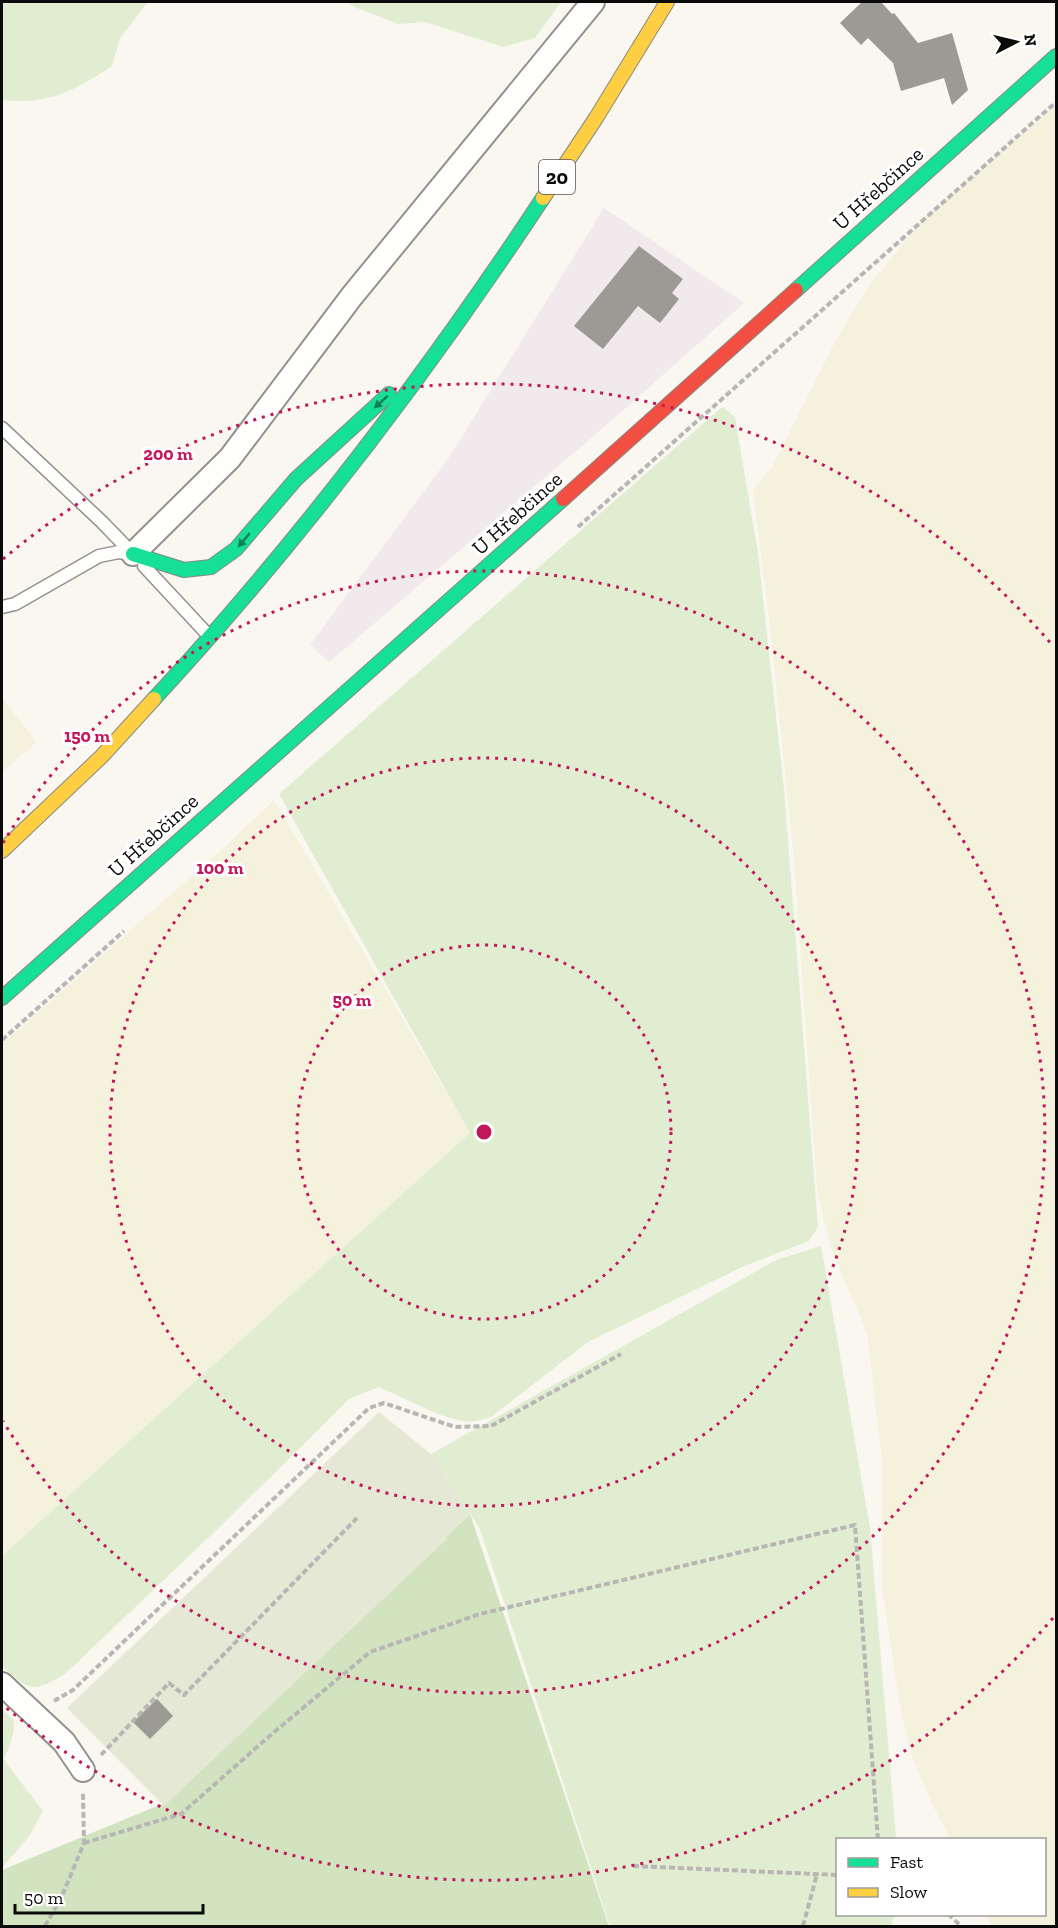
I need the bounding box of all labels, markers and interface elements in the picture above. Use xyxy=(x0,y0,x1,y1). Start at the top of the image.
north arrow xyxy=(986,12,1046,72)
text: N xyxy=(1020,33,1041,47)
street label: U Hřebčince xyxy=(828,141,928,235)
road number: 20 xyxy=(539,160,575,194)
one-way arrow xyxy=(373,395,388,409)
text: 200 m xyxy=(143,443,193,465)
street label: U Hřebčince xyxy=(467,466,567,560)
one-way arrow xyxy=(238,532,251,547)
text: 150 m xyxy=(64,725,110,747)
street label: U Hřebčince xyxy=(103,788,203,882)
text: 100 m xyxy=(196,857,244,879)
text: 50 m xyxy=(333,989,372,1011)
centre of rings xyxy=(474,1122,494,1142)
legend xyxy=(836,1838,1046,1916)
text: Fast xyxy=(890,1851,923,1873)
scale bar xyxy=(15,1877,202,1915)
text: Slow xyxy=(890,1881,927,1903)
text: 50 m xyxy=(24,1887,64,1909)

